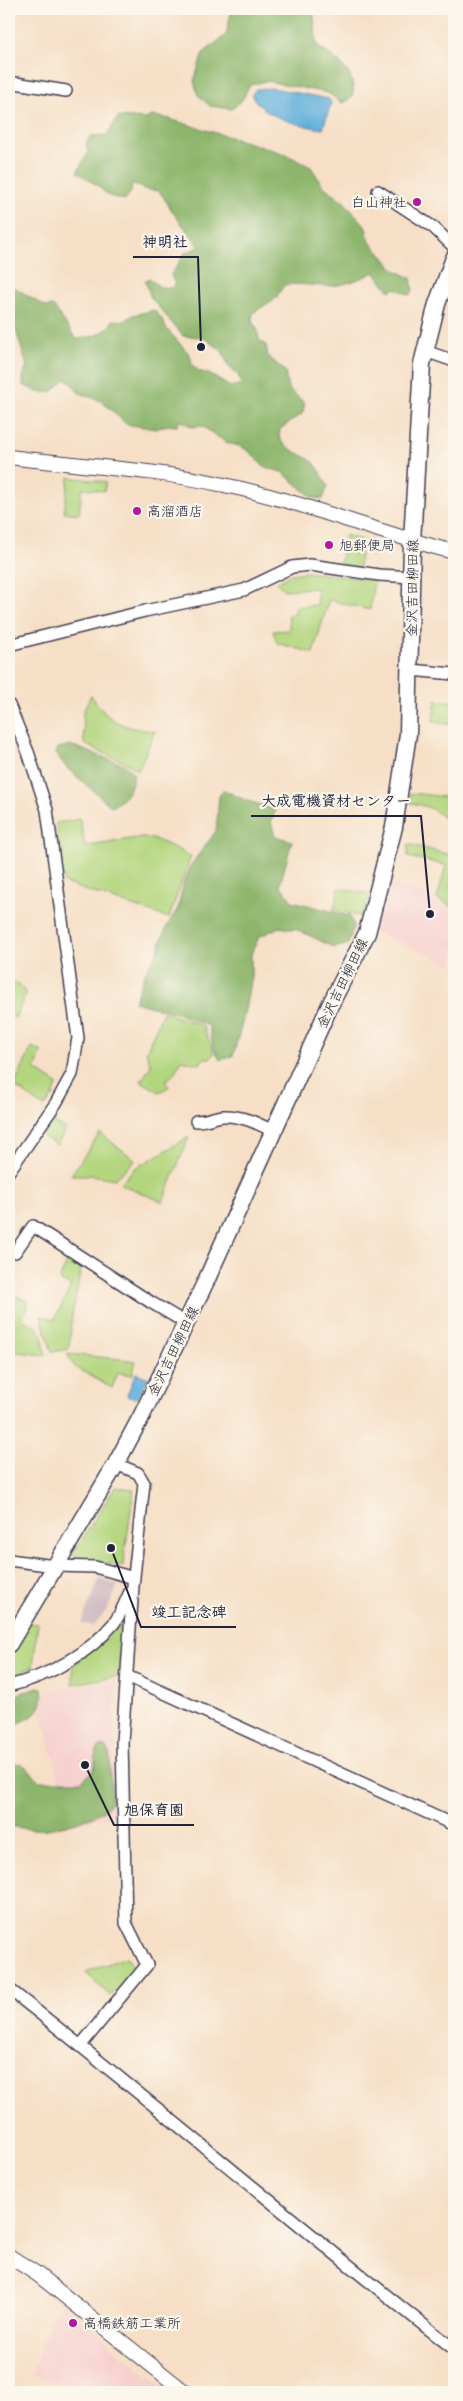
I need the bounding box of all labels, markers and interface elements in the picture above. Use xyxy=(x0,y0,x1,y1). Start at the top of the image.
place label: 白山神社 xyxy=(351,193,407,211)
marker: 白山神社 xyxy=(411,196,423,208)
callout: 神明社 xyxy=(133,227,198,257)
text: 神明社 xyxy=(142,232,188,252)
place label: 高溜酒店 xyxy=(147,502,203,520)
marker: 高溜酒店 xyxy=(131,505,143,517)
place label: 旭郵便局 xyxy=(339,536,395,554)
marker: 旭郵便局 xyxy=(323,539,335,551)
street label: 金沢吉田柳田線 xyxy=(402,539,422,637)
callout: 大成電機資材センター xyxy=(251,786,421,816)
text: 大成電機資材センター xyxy=(261,791,411,811)
street label: 金沢吉田柳田線 xyxy=(312,935,372,1031)
street label: 金沢吉田柳田線 xyxy=(143,1303,203,1399)
callout: 竣工記念碑 xyxy=(141,1597,236,1627)
text: 竣工記念碑 xyxy=(151,1602,227,1622)
callout: 旭保育園 xyxy=(114,1795,194,1825)
text: 旭保育園 xyxy=(124,1800,184,1820)
place label: 高橋鉄筋工業所 xyxy=(83,2314,181,2332)
marker: 高橋鉄筋工業所 xyxy=(67,2317,79,2329)

